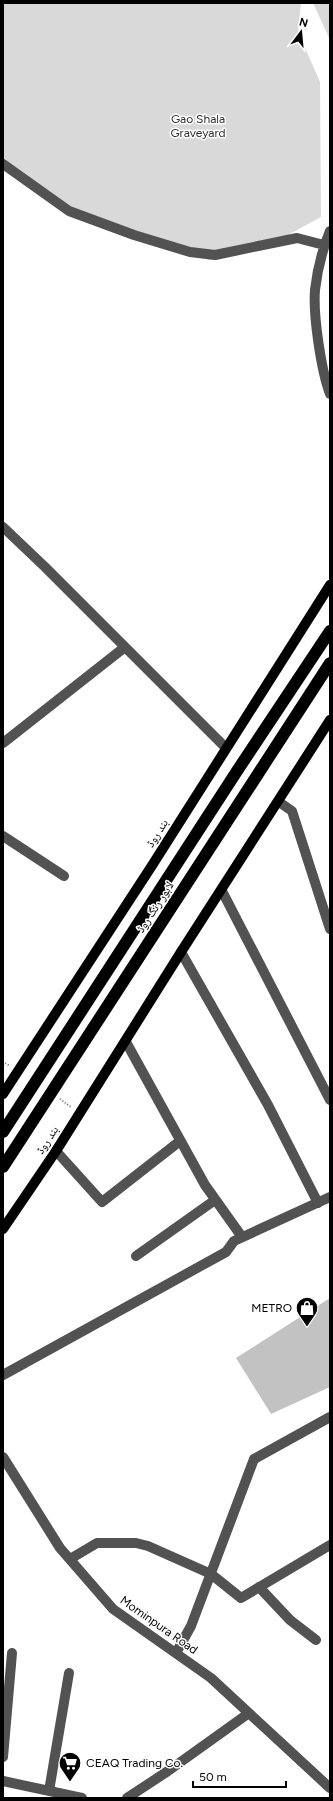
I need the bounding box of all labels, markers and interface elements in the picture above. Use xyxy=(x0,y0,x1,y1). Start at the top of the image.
north arrow xyxy=(281,12,321,52)
text: N xyxy=(298,15,310,30)
park label: Gao Shala Graveyard xyxy=(170,112,226,140)
street label: بند روڈ xyxy=(143,816,171,850)
street label: لاہور رنگ روڈ xyxy=(133,879,177,935)
street label: بند روڈ xyxy=(33,1123,62,1157)
shop icon: METRO xyxy=(294,1295,320,1328)
place label: METRO xyxy=(251,1301,292,1315)
street label: Mominpura Road xyxy=(118,1593,200,1657)
supermarket icon: CEAQ Trading Co. xyxy=(57,1750,83,1783)
place label: CEAQ Trading Co. xyxy=(86,1756,183,1770)
scale bar xyxy=(193,1763,286,1789)
text: 50 m xyxy=(199,1770,227,1784)

